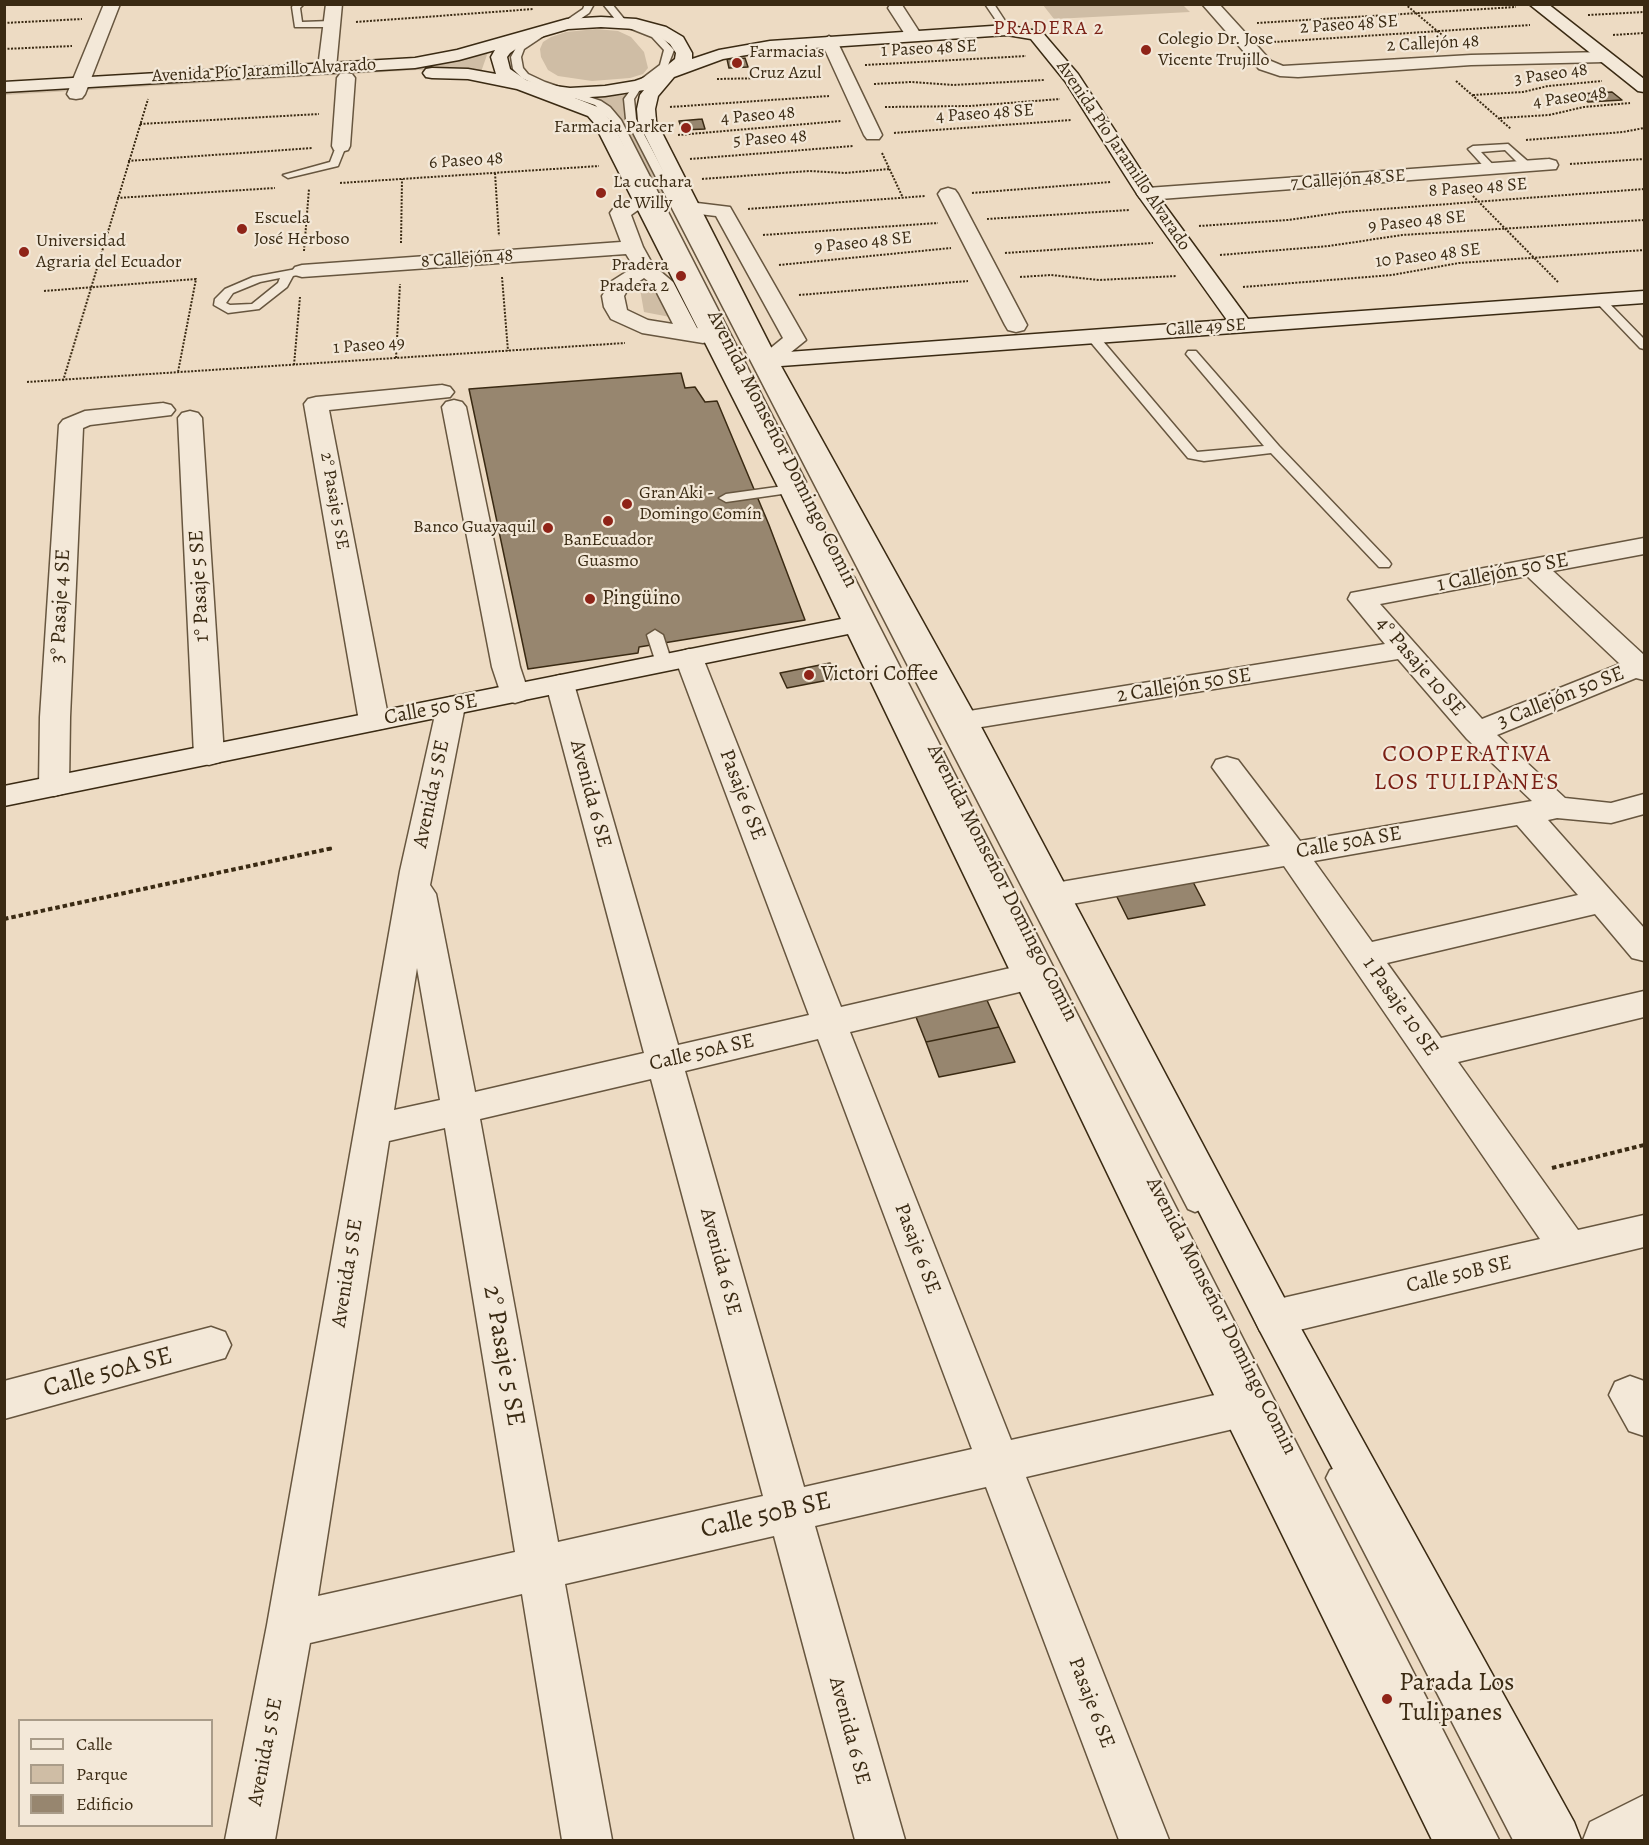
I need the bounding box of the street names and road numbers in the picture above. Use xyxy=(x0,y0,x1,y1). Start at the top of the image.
street label: 2 Paseo 48 SE xyxy=(1299,11,1399,39)
street label: 2 Callejón 48 xyxy=(1386,31,1480,57)
street label: 1 Paseo 48 SE xyxy=(880,36,978,62)
street label: Avenida Pío Jaramillo Alvarado xyxy=(151,54,377,88)
street label: Avenida Pío Jaramillo Alvarado xyxy=(1051,57,1195,255)
street label: 3 Paseo 48 xyxy=(1513,59,1589,91)
street label: 4 Paseo 48 xyxy=(1532,82,1608,114)
street label: 4 Paseo 48 SE xyxy=(935,100,1035,128)
street label: 4 Paseo 48 xyxy=(720,102,796,130)
street label: 5 Paseo 48 xyxy=(732,126,808,152)
street label: 6 Paseo 48 xyxy=(428,148,504,174)
street label: 7 Callejón 48 SE xyxy=(1290,165,1406,195)
street label: 8 Paseo 48 SE xyxy=(1428,174,1528,202)
street label: 9 Paseo 48 SE xyxy=(1367,206,1467,238)
street label: 9 Paseo 48 SE xyxy=(813,227,913,259)
street label: 10 Paseo 48 SE xyxy=(1374,239,1482,273)
street label: 8 Callejón 48 xyxy=(420,245,514,273)
street label: Avenida Monseñor Domingo Comin xyxy=(701,306,863,592)
street label: Calle 49 SE xyxy=(1165,314,1247,342)
street label: 1 Paseo 49 xyxy=(332,333,406,359)
street label: 2° Pasaje 5 SE xyxy=(315,451,353,551)
street label: 1° Pasaje 5 SE xyxy=(184,529,216,643)
street label: 3° Pasaje 4 SE xyxy=(45,548,77,664)
street label: 1 Callejón 50 SE xyxy=(1435,548,1571,598)
street label: 4° Pasaje 10 SE xyxy=(1370,612,1470,722)
street label: 3 Callejón 50 SE xyxy=(1494,661,1628,735)
street label: 2 Callejón 50 SE xyxy=(1115,663,1253,709)
street label: Calle 50 SE xyxy=(382,689,480,731)
street label: Avenida 6 SE xyxy=(564,737,616,851)
street label: Avenida 5 SE xyxy=(408,738,456,850)
street label: Avenida Monseñor Domingo Comin xyxy=(921,740,1083,1026)
street label: Pasaje 6 SE xyxy=(713,746,771,844)
street label: Calle 50A SE xyxy=(1294,821,1404,865)
street label: 1 Pasaje 10 SE xyxy=(1357,953,1443,1061)
street label: Calle 50A SE xyxy=(647,1029,757,1077)
street label: Avenida Monseñor Domingo Comin xyxy=(1140,1173,1302,1459)
street label: Pasaje 6 SE xyxy=(888,1200,946,1298)
street label: Avenida 6 SE xyxy=(694,1205,746,1319)
street label: Avenida 5 SE xyxy=(327,1217,369,1329)
street label: Calle 50B SE xyxy=(1404,1251,1514,1299)
street label: 2° Pasaje 5 SE xyxy=(475,1283,531,1429)
street label: Calle 50A SE xyxy=(40,1341,176,1405)
street label: Calle 50B SE xyxy=(698,1486,834,1546)
street label: Pasaje 6 SE xyxy=(1062,1654,1120,1752)
street label: Avenida 6 SE xyxy=(823,1674,875,1788)
street label: Avenida 5 SE xyxy=(243,1696,289,1808)

